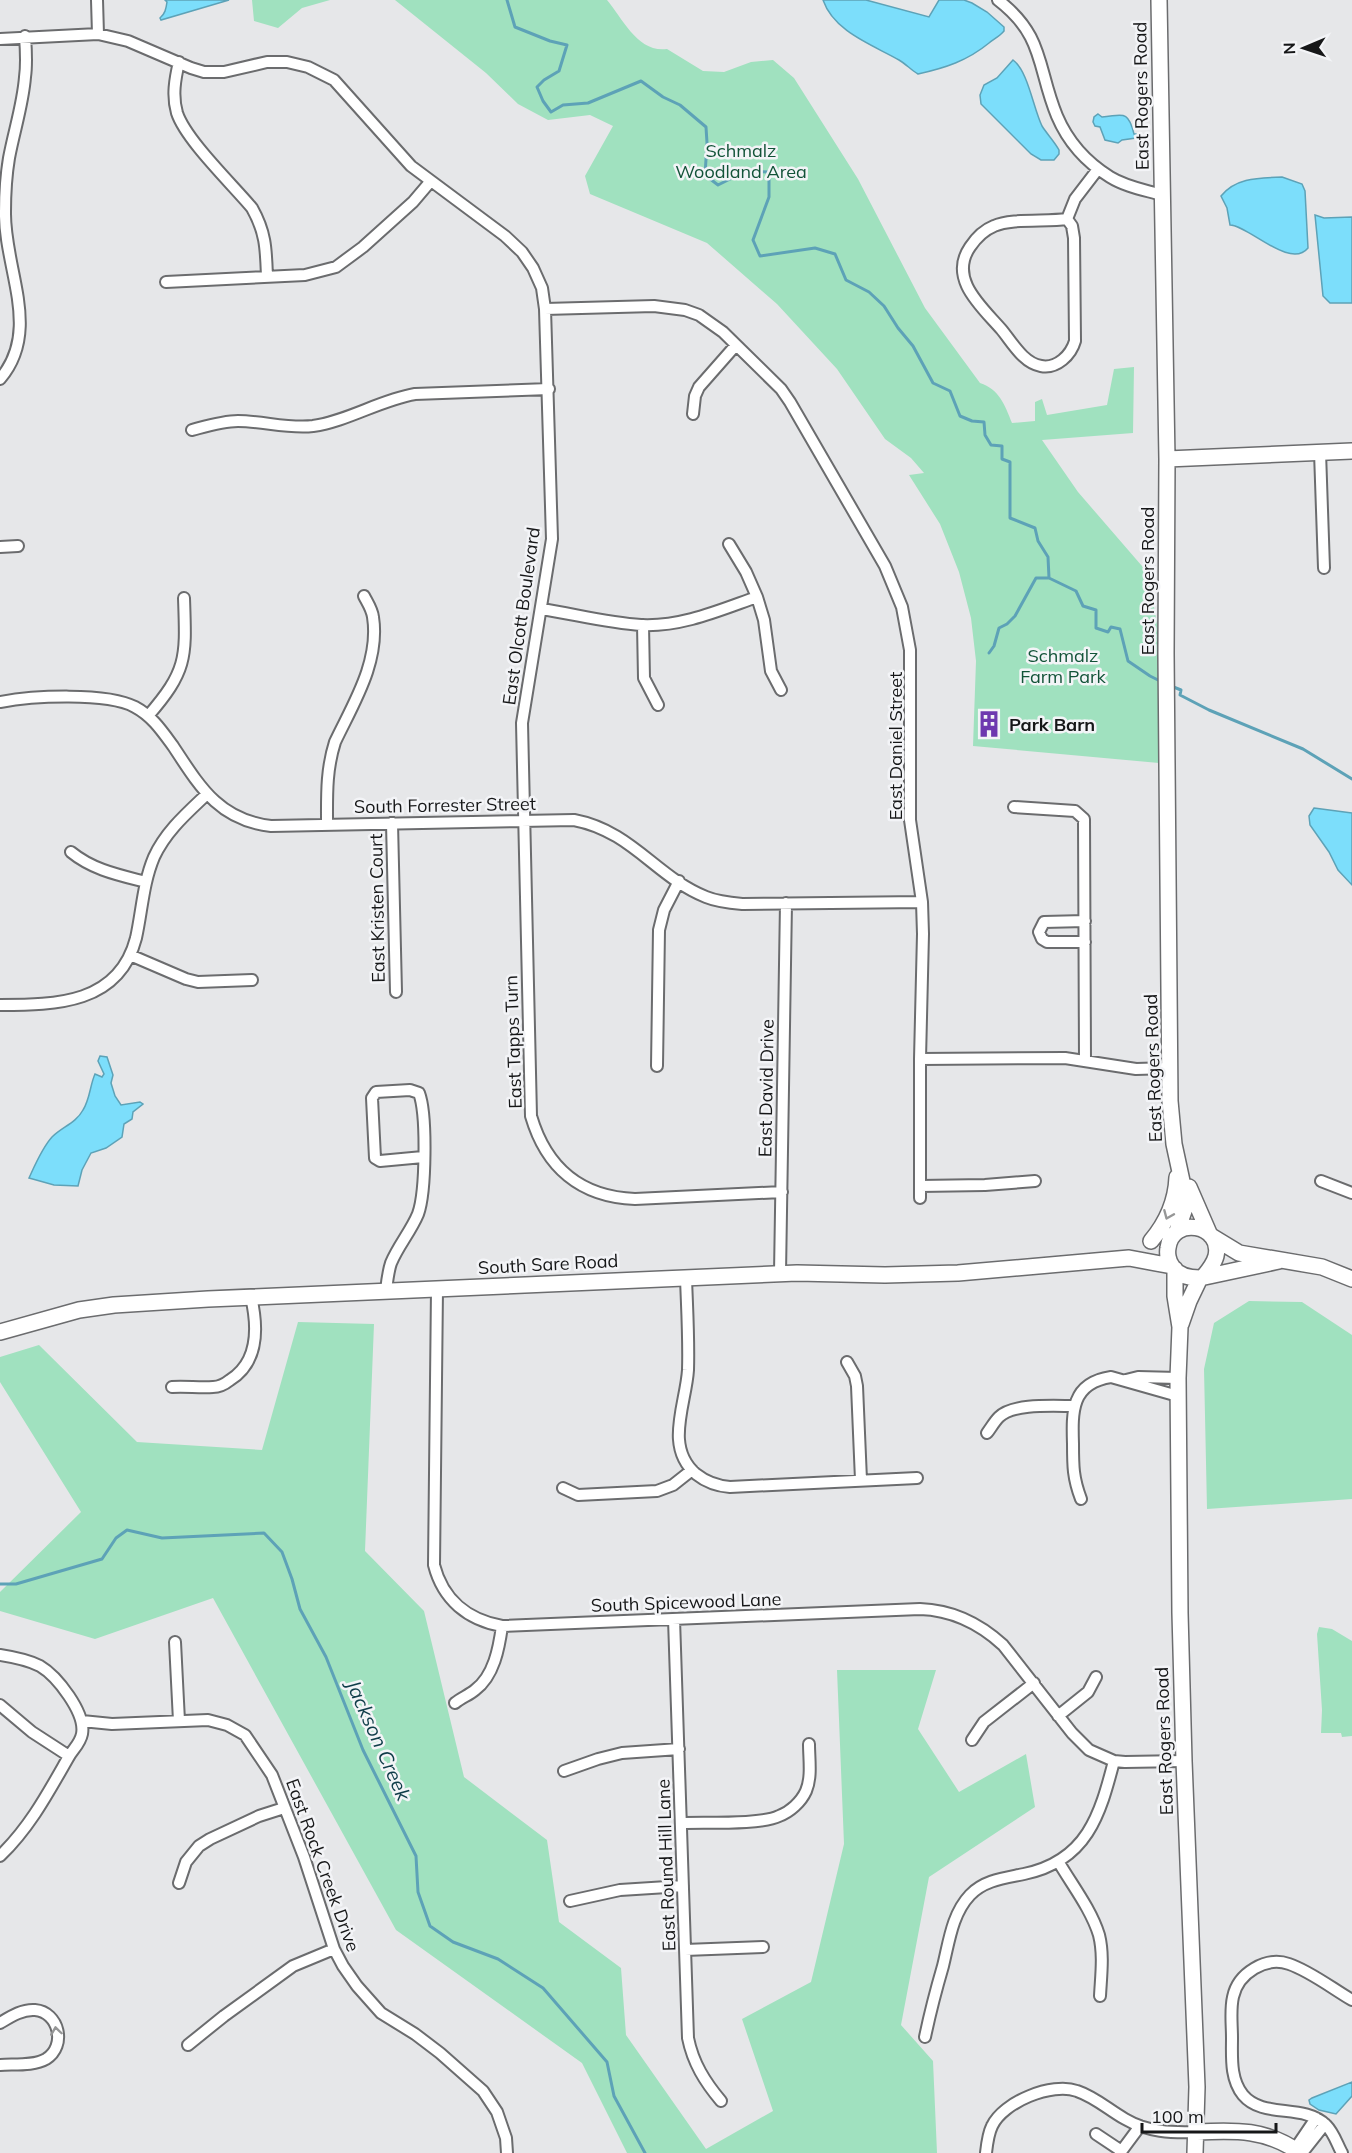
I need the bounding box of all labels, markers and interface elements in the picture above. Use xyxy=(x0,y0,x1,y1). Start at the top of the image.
north arrow xyxy=(1274,18,1334,78)
street label: East Rogers Road xyxy=(1128,22,1154,170)
text: N xyxy=(1279,42,1299,55)
park label: Schmalz Woodland Area xyxy=(675,139,807,183)
street label: East Rogers Road xyxy=(1136,507,1159,655)
street label: East Olcott Boulevard xyxy=(497,526,545,706)
park label: Schmalz Farm Park xyxy=(1020,644,1106,688)
street label: East Daniel Street xyxy=(884,672,907,820)
building icon: Park Barn xyxy=(974,709,1004,739)
place label: Park Barn xyxy=(1009,713,1095,736)
street label: South Forrester Street xyxy=(354,792,536,818)
street label: East Kristen Court xyxy=(364,833,390,983)
street label: East Tapps Turn xyxy=(499,975,527,1109)
street label: East Rogers Road xyxy=(1139,993,1167,1143)
street label: East David Drive xyxy=(753,1019,779,1157)
one-way arrow xyxy=(1163,1209,1175,1220)
street label: South Sare Road xyxy=(477,1249,619,1279)
street label: South Spicewood Lane xyxy=(590,1587,782,1617)
street label: East Rogers Road xyxy=(1150,1666,1178,1816)
water label: Jackson Creek xyxy=(340,1674,417,1805)
street label: East Rock Creek Drive xyxy=(281,1775,365,1955)
street label: East Round Hill Lane xyxy=(651,1778,681,1952)
one-way arrow xyxy=(50,2026,63,2036)
scale bar xyxy=(1142,2096,1276,2134)
text: 100 m xyxy=(1151,2105,1204,2128)

